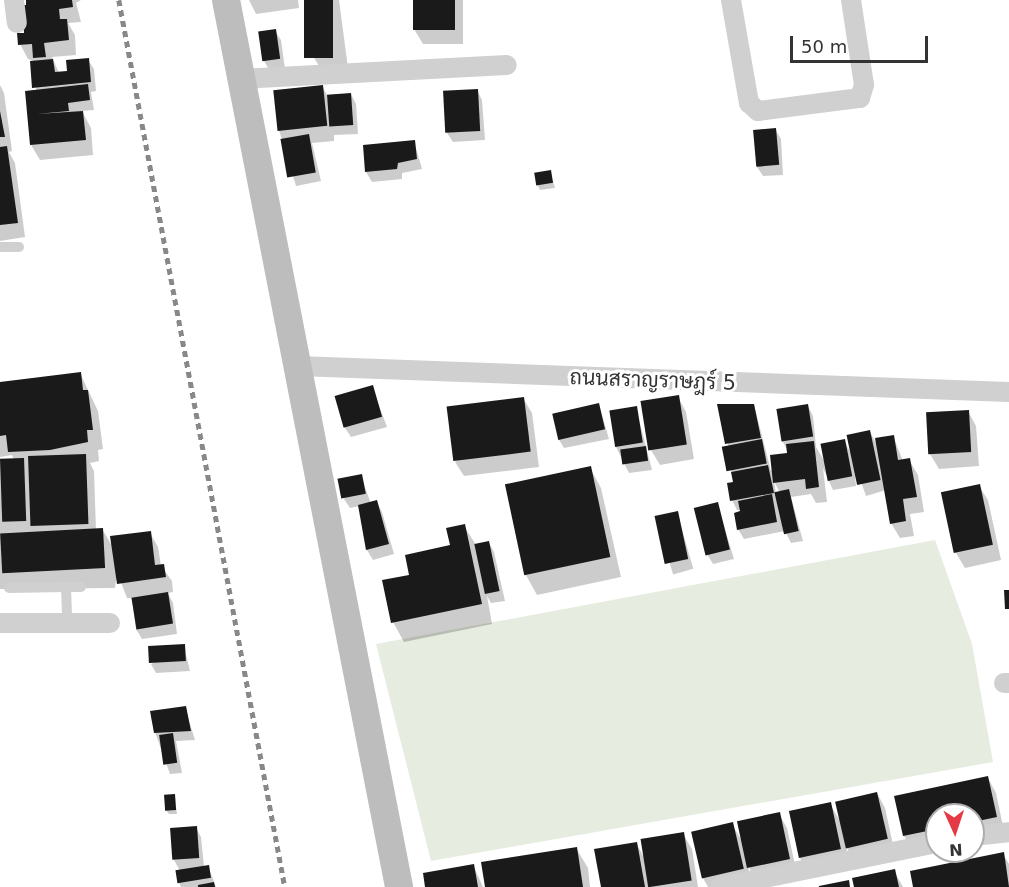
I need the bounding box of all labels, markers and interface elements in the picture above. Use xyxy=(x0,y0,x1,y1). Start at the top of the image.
scale bar xyxy=(793,24,931,62)
text: 50 m xyxy=(801,36,847,57)
street label: ถนนสราญราษฎร์ 5 xyxy=(569,365,737,395)
north arrow xyxy=(925,803,985,863)
text: N xyxy=(949,840,963,859)

